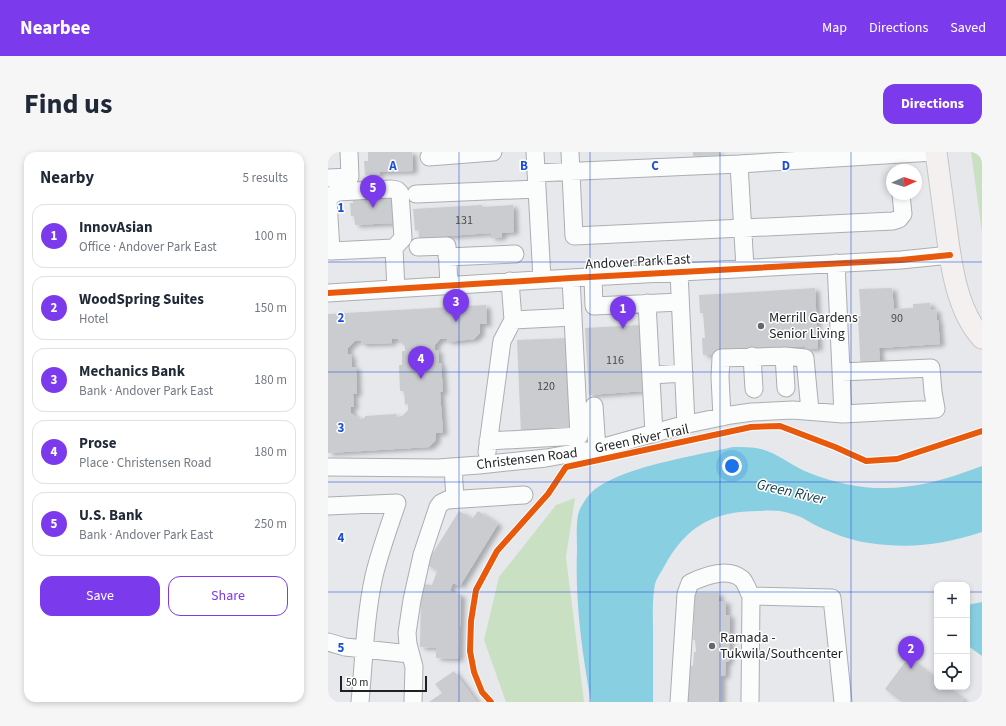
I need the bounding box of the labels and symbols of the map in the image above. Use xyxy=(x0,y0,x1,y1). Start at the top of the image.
text: A xyxy=(388,157,397,175)
text: B xyxy=(520,157,528,175)
text: C xyxy=(651,157,659,175)
text: D xyxy=(782,157,790,175)
north arrow xyxy=(886,164,922,200)
pin: 5 xyxy=(360,175,386,208)
text: 1 xyxy=(338,199,345,217)
house number: 131 xyxy=(455,212,473,229)
street label: Andover Park East xyxy=(585,249,691,275)
pin: 3 xyxy=(443,289,469,322)
pin: 1 xyxy=(610,296,636,329)
place label: Merrill Gardens Senior Living xyxy=(769,308,858,344)
text: 2 xyxy=(338,309,345,327)
house number: 90 xyxy=(891,310,903,327)
marker: Merrill Gardens Senior Living xyxy=(756,321,766,331)
pin: 4 xyxy=(408,346,434,379)
house number: 116 xyxy=(606,352,624,369)
house number: 120 xyxy=(537,378,555,395)
text: 3 xyxy=(338,419,345,437)
street label: Green River Trail xyxy=(593,419,691,459)
street label: Christensen Road xyxy=(475,443,579,475)
your location xyxy=(722,456,742,476)
water label: Green River xyxy=(755,474,828,510)
text: 4 xyxy=(338,529,345,547)
place label: Ramada - Tukwila/Southcenter xyxy=(720,628,843,664)
pin: 2 xyxy=(898,636,924,669)
text: 5 xyxy=(338,639,345,657)
marker: Ramada - Tukwila/Southcenter xyxy=(707,641,717,651)
scale bar xyxy=(340,674,427,693)

